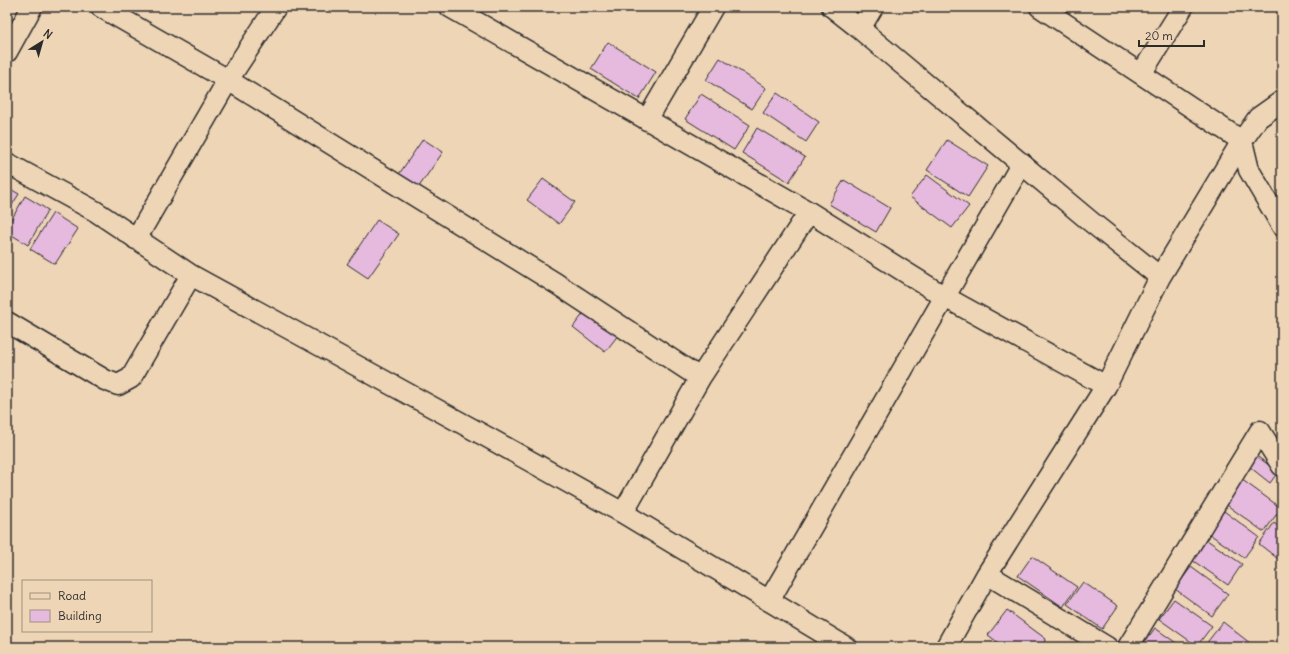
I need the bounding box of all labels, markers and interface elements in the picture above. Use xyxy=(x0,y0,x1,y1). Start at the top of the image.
north arrow xyxy=(22,22,62,62)
scale bar xyxy=(1139,22,1204,48)
text: N xyxy=(41,26,55,42)
text: 20 m xyxy=(1145,28,1173,43)
legend xyxy=(22,580,152,632)
text: Road xyxy=(58,588,86,603)
text: Building xyxy=(58,608,102,623)

